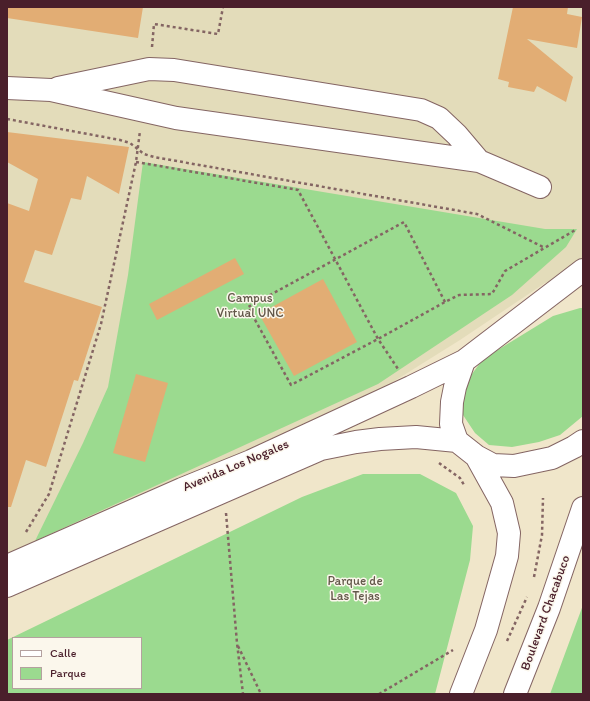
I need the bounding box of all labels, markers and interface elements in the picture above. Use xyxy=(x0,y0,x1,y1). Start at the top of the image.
park label: Campus Virtual UNC xyxy=(216,291,284,322)
street label: Avenida Los Nogales xyxy=(181,437,291,495)
street label: Boulevard Chacabuco xyxy=(518,553,574,673)
park label: Parque de Las Tejas xyxy=(327,574,383,605)
legend xyxy=(12,637,142,689)
text: Calle xyxy=(50,646,76,660)
text: Parque xyxy=(50,666,86,680)

